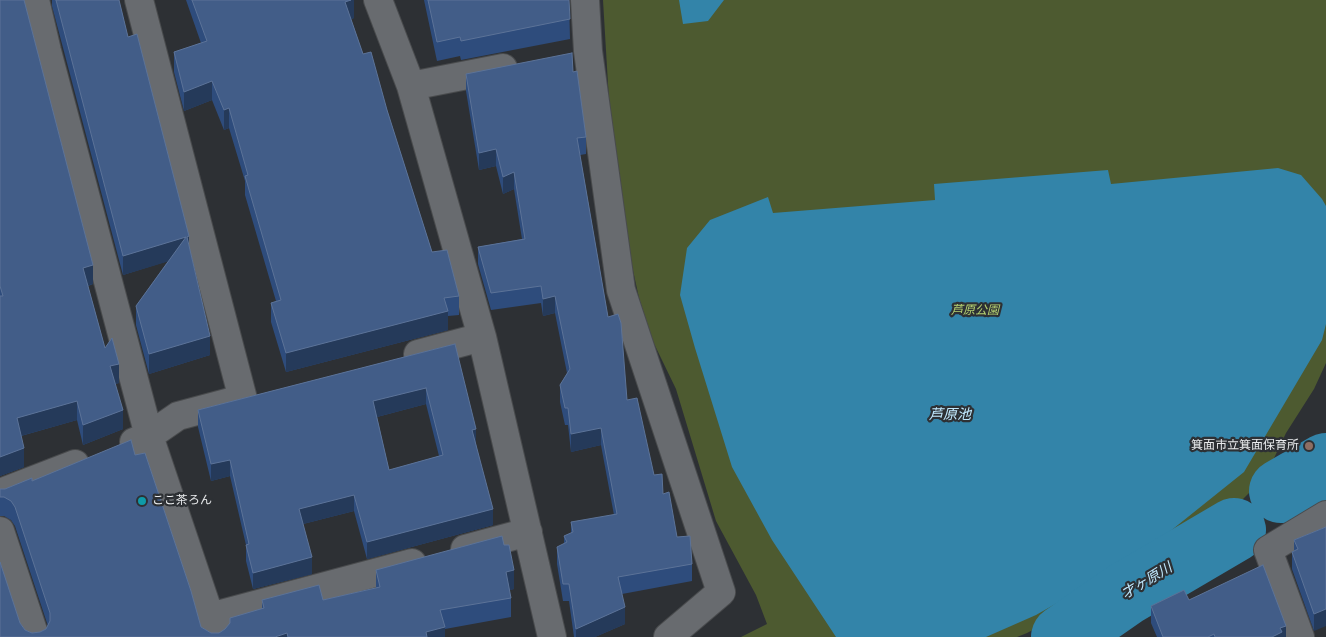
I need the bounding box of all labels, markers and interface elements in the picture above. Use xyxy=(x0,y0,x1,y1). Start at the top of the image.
park label: 芦原公園 xyxy=(951,304,999,318)
water label: 芦原池 xyxy=(929,407,971,423)
place label: 箕面市立箕面保育所 xyxy=(1191,439,1299,453)
marker: 箕面市立箕面保育所 xyxy=(1303,440,1315,452)
place label: ここ茶ろん xyxy=(152,494,212,508)
marker: ここ茶ろん xyxy=(136,495,148,507)
water label: 才ヶ原川 xyxy=(1119,559,1175,603)

